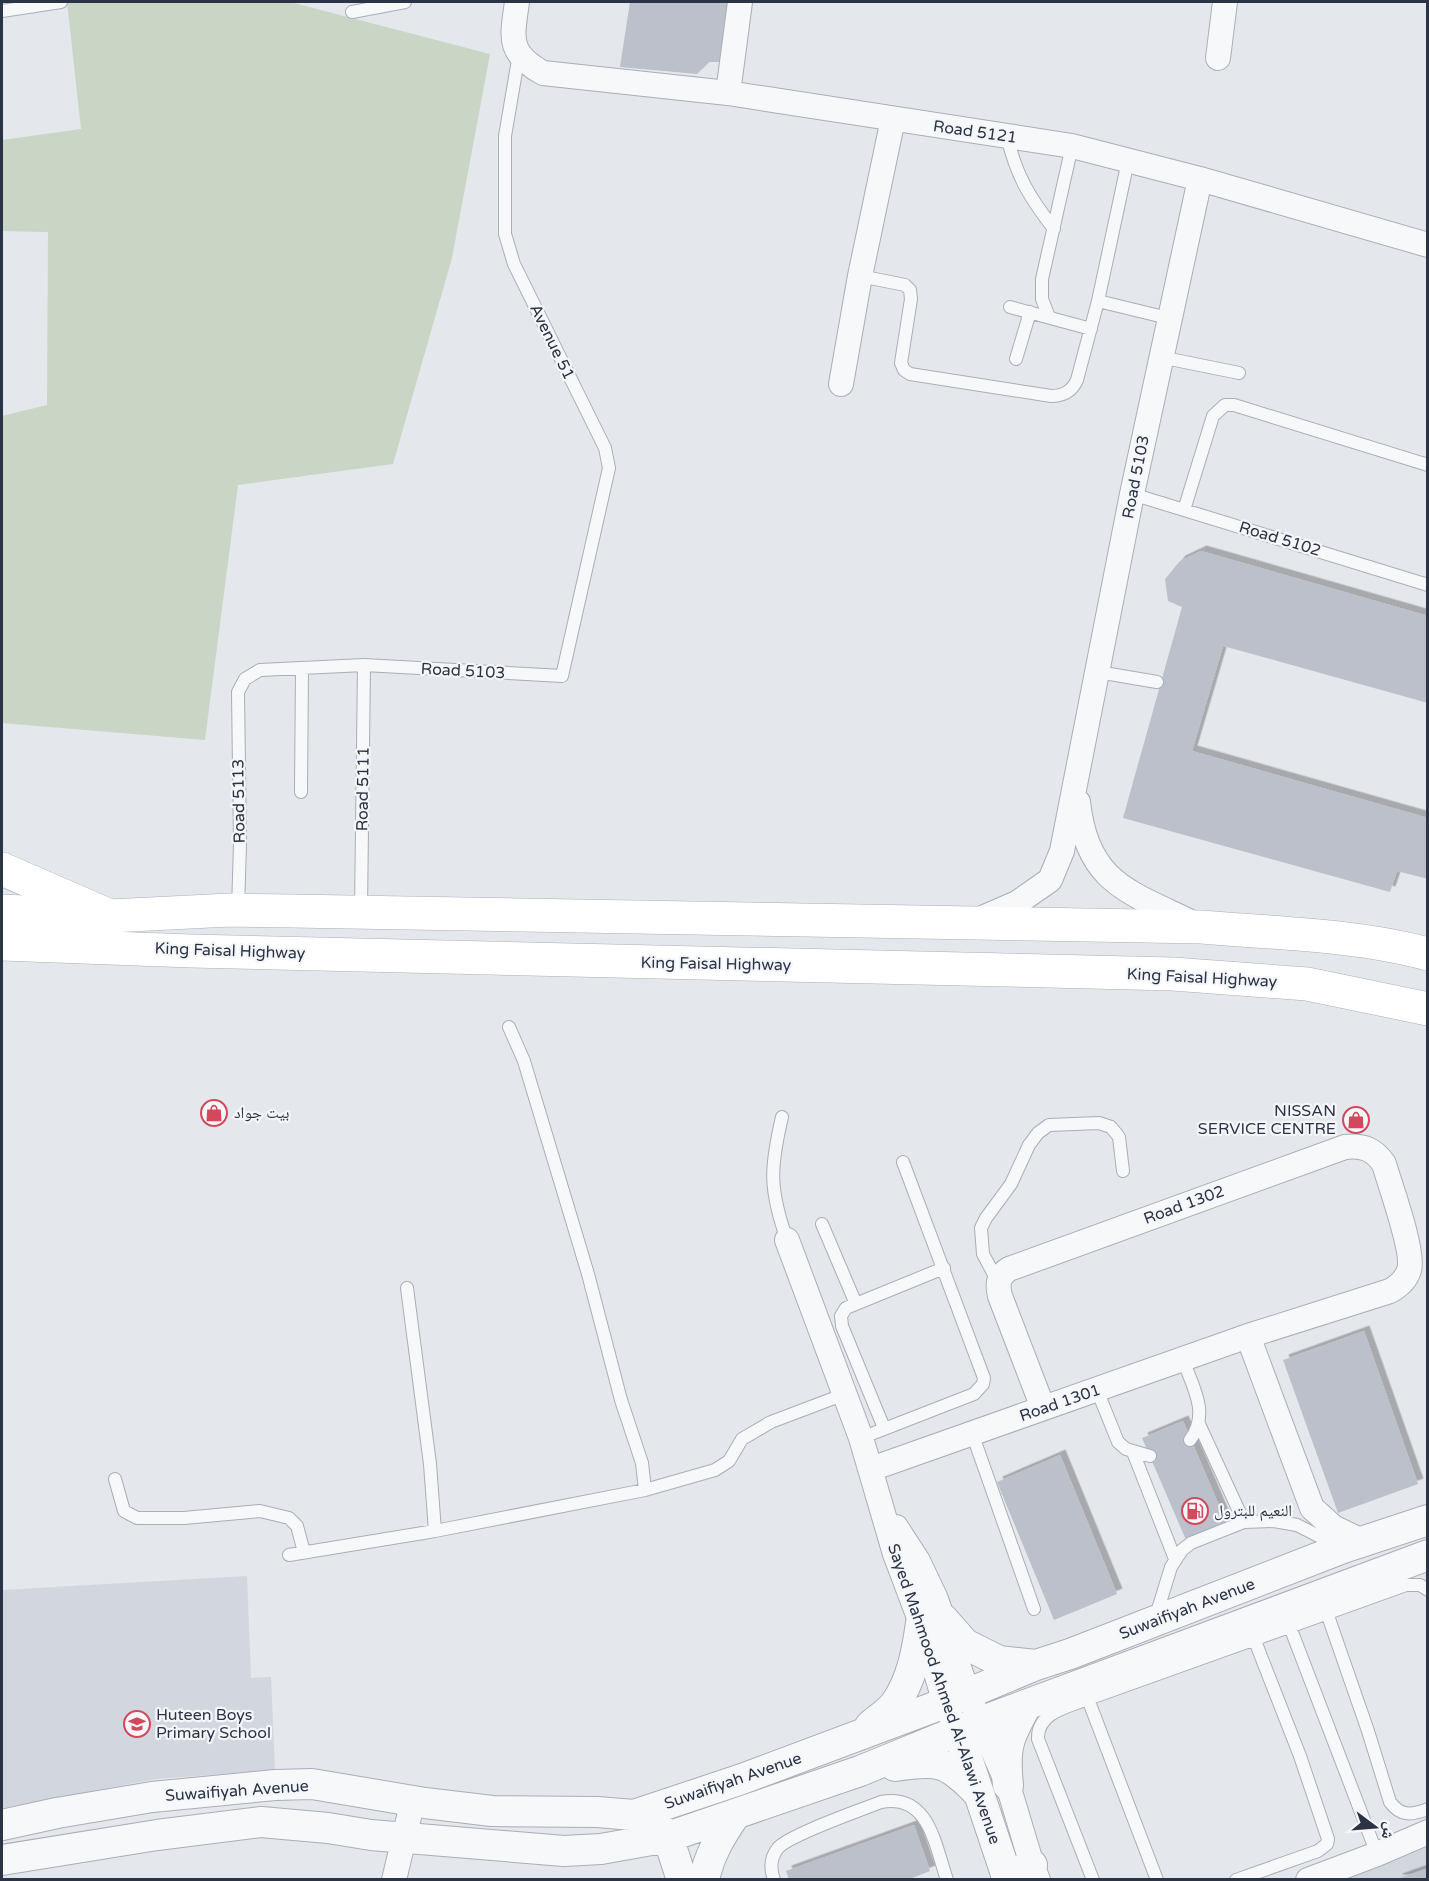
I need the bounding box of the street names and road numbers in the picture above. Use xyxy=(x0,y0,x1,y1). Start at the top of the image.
street label: Road 5121 xyxy=(932,116,1018,148)
street label: Avenue 51 xyxy=(525,301,579,383)
street label: Road 5103 xyxy=(1118,434,1154,520)
street label: Road 5102 xyxy=(1237,517,1323,561)
street label: Road 5103 xyxy=(420,659,506,683)
street label: Road 5111 xyxy=(352,747,374,831)
street label: Road 5113 xyxy=(228,759,250,843)
street label: King Faisal Highway xyxy=(154,938,306,964)
street label: King Faisal Highway xyxy=(641,953,792,975)
street label: King Faisal Highway xyxy=(1126,964,1278,992)
street label: Road 1302 xyxy=(1141,1181,1227,1229)
street label: Road 1301 xyxy=(1017,1380,1103,1426)
street label: Sayed Mahmood Ahmed Al-Alawi Avenue xyxy=(883,1541,1005,1847)
street label: Suwaifiyah Avenue xyxy=(1116,1574,1258,1644)
street label: Suwaifiyah Avenue xyxy=(662,1748,804,1814)
street label: Suwaifiyah Avenue xyxy=(165,1776,309,1806)

